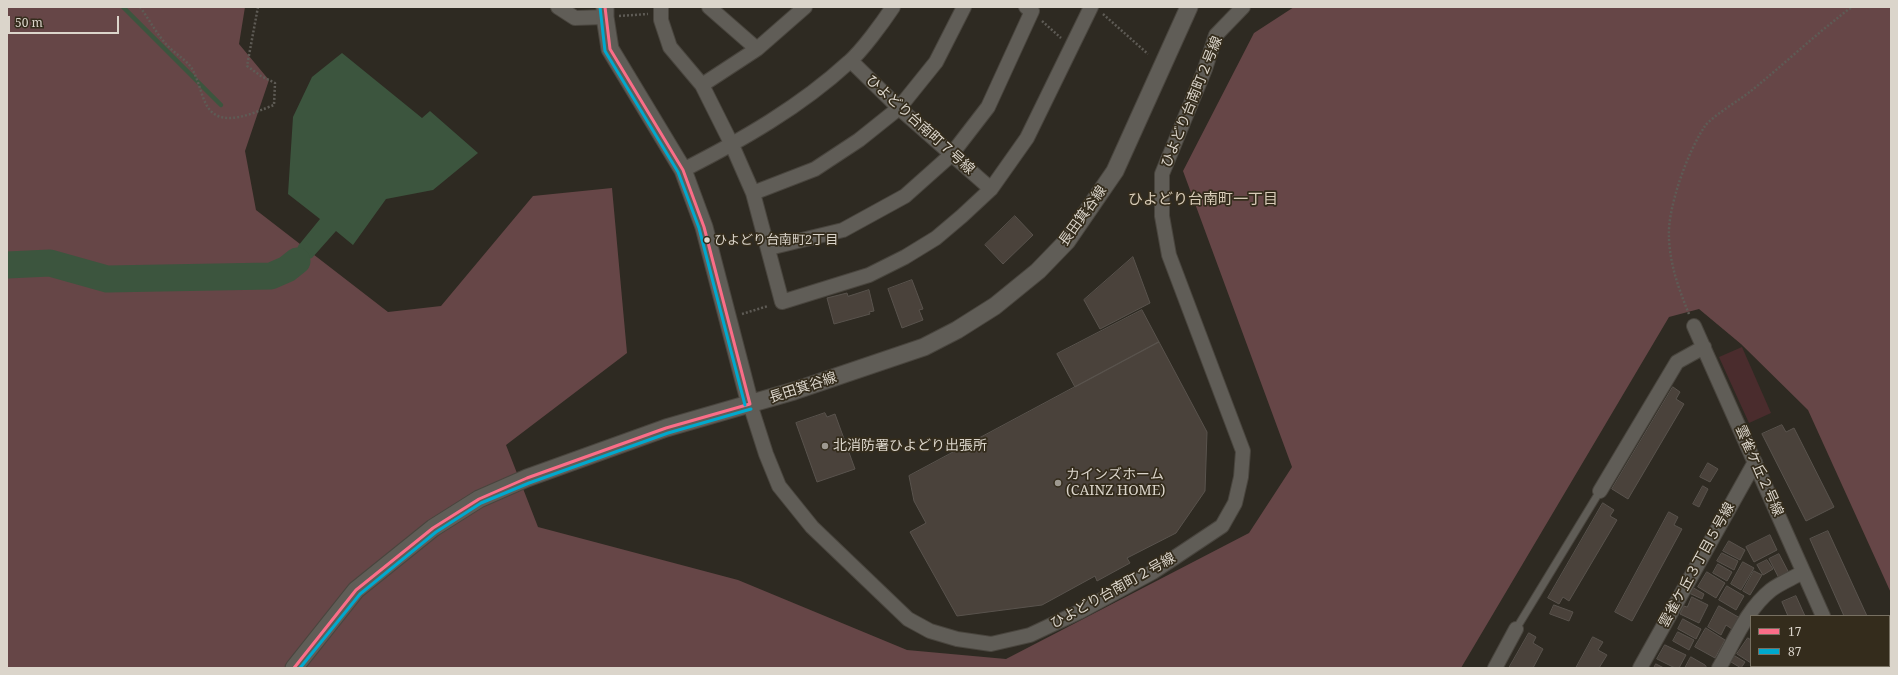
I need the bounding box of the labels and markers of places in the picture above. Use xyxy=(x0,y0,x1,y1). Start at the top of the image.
place label: ひよどり台南町2丁目 xyxy=(714,232,838,248)
marker: ひよどり台南町2丁目 xyxy=(702,235,712,245)
place label: 北消防署ひよどり出張所 xyxy=(833,438,987,454)
marker: 北消防署ひよどり出張所 xyxy=(820,441,830,451)
place label: カインズホーム (CAINZ HOME) xyxy=(1066,467,1165,500)
marker: カインズホーム (CAINZ HOME) xyxy=(1053,478,1063,488)

